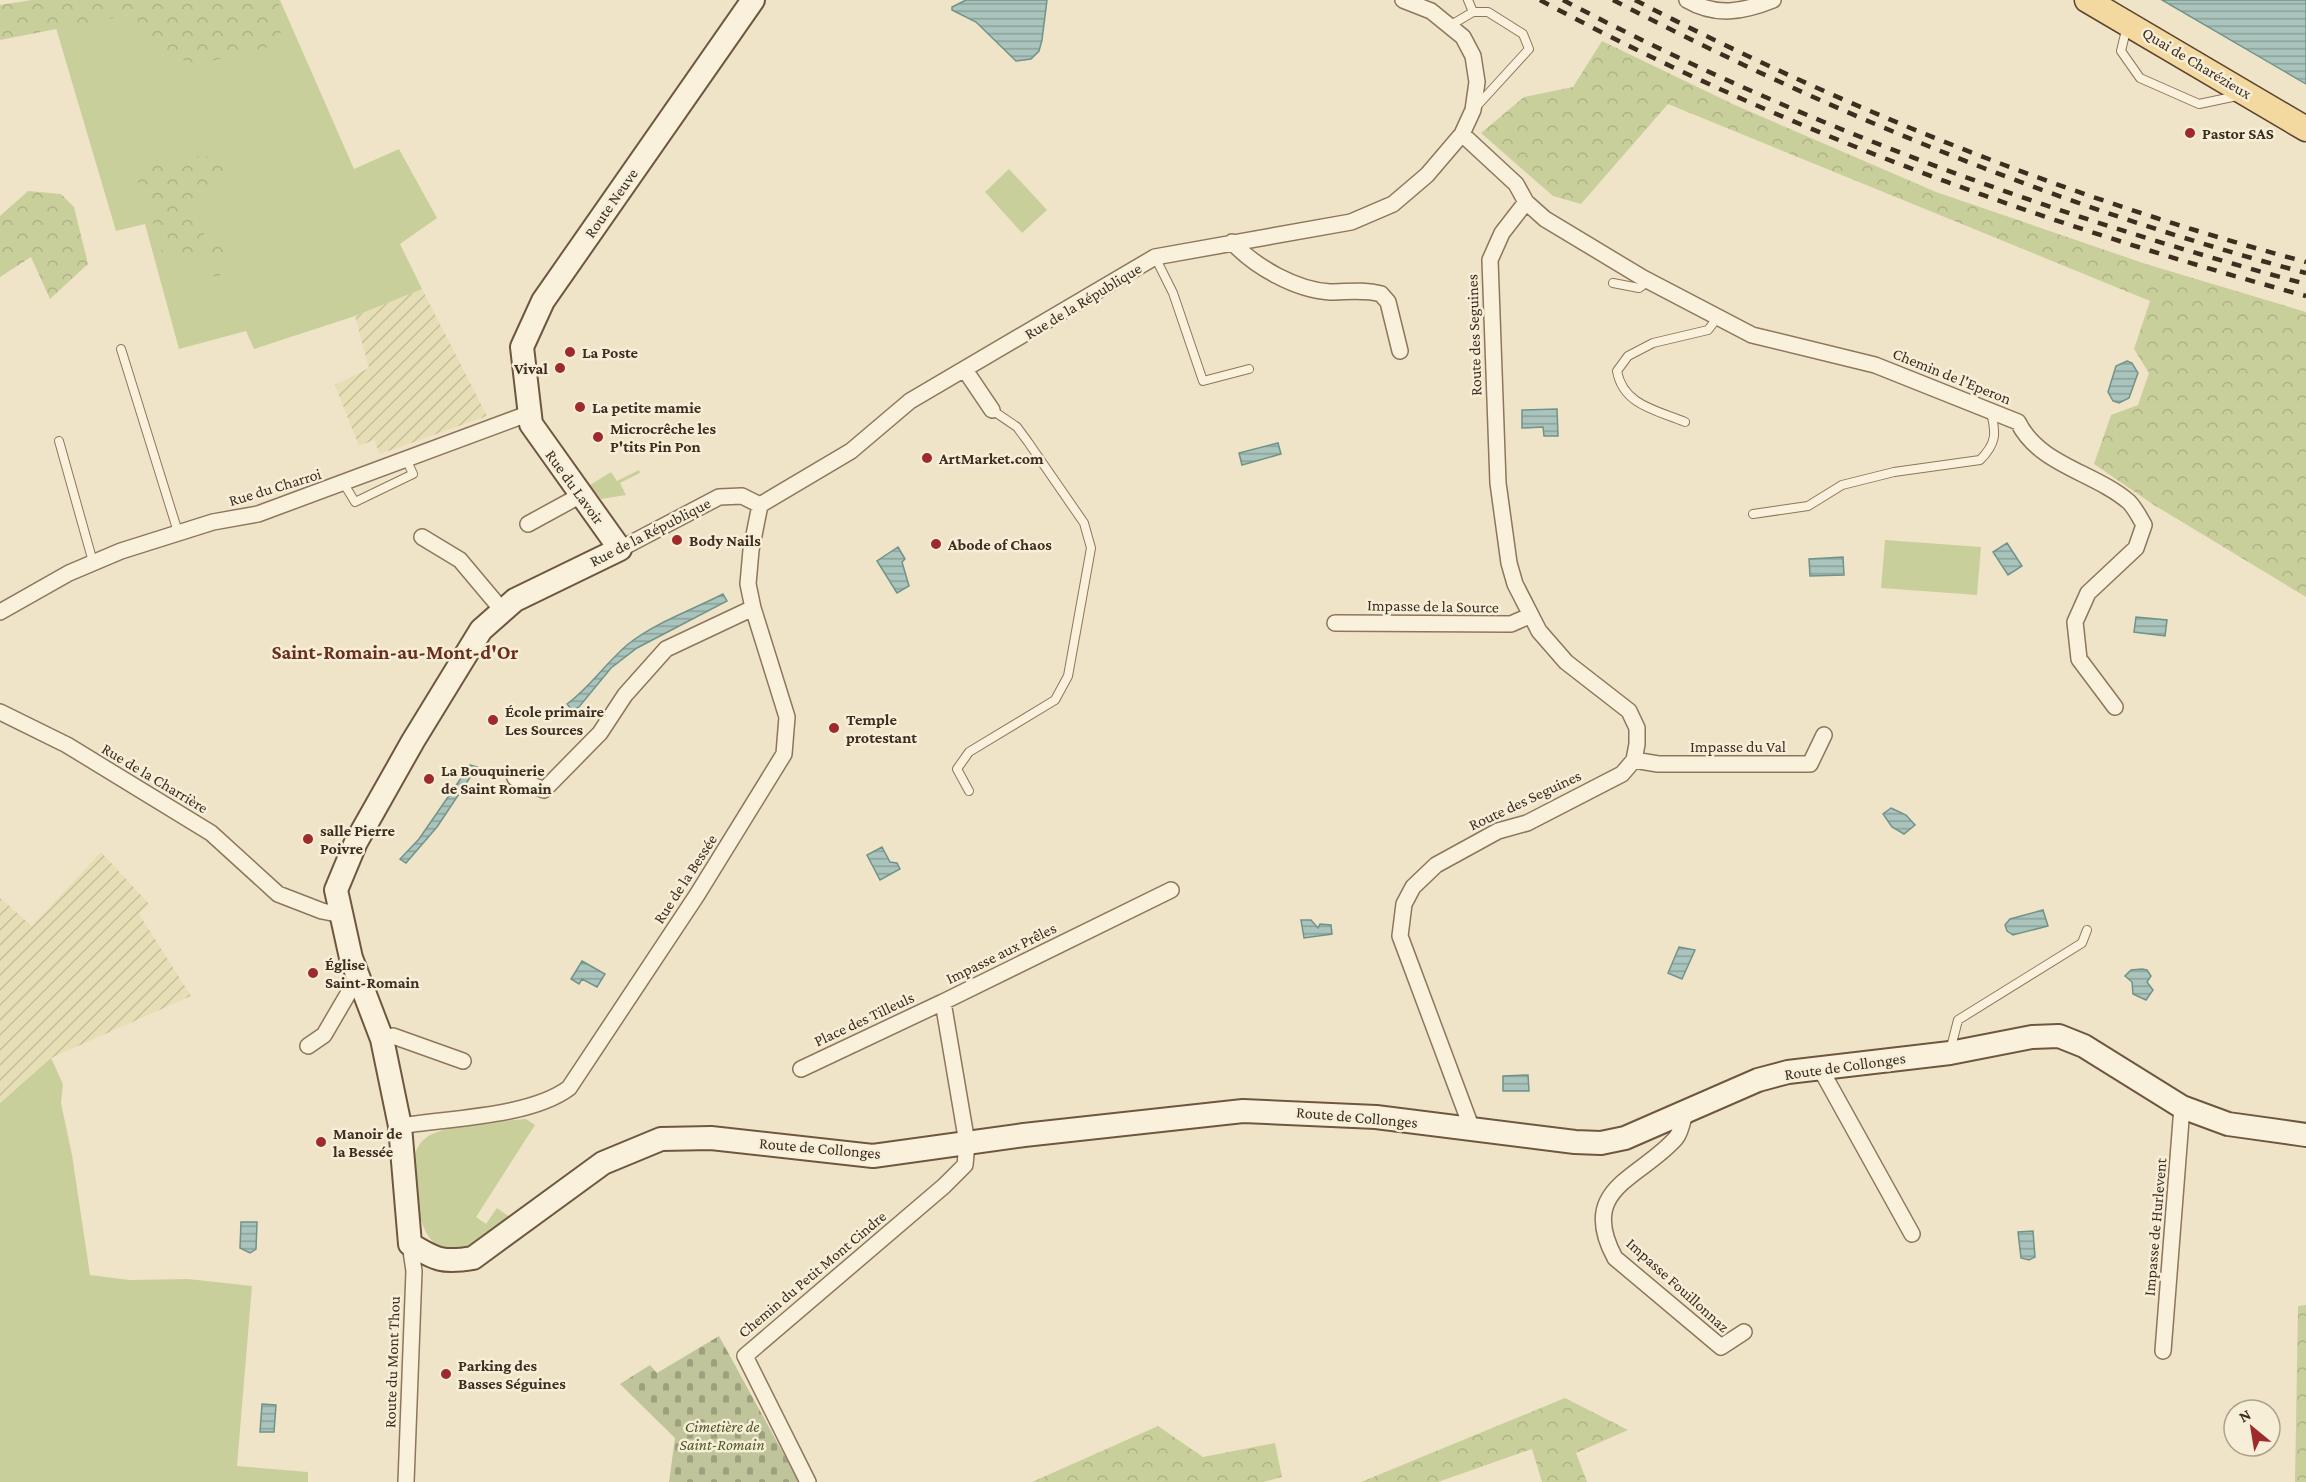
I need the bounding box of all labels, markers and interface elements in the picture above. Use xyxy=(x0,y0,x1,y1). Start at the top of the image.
street label: Quai de Charézieux xyxy=(2139,24,2255,102)
place label: Pastor SAS xyxy=(2202,125,2274,142)
marker: Pastor SAS xyxy=(2183,126,2197,140)
street label: Route Neuve xyxy=(581,165,641,241)
street label: Rue de la République xyxy=(1022,259,1145,343)
street label: Route des Seguines xyxy=(1463,274,1486,396)
place label: La Poste xyxy=(582,344,638,361)
marker: La Poste xyxy=(563,345,577,359)
street label: Chemin de l'Eperon xyxy=(1890,345,2014,409)
place label: Vival xyxy=(513,360,548,377)
marker: Vival xyxy=(553,361,567,375)
place label: La petite mamie xyxy=(592,399,702,416)
marker: La petite mamie xyxy=(573,400,587,414)
place label: Microcrêche les P'tits Pin Pon xyxy=(610,420,717,455)
marker: Microcrêche les P'tits Pin Pon xyxy=(591,430,605,444)
street label: Rue du Lavoir xyxy=(542,447,608,528)
place label: ArtMarket.com xyxy=(938,450,1044,467)
marker: ArtMarket.com xyxy=(920,451,934,465)
street label: Rue du Charroi xyxy=(227,465,323,509)
street label: Rue de la République xyxy=(587,494,714,571)
place label: Body Nails xyxy=(689,532,761,549)
marker: Body Nails xyxy=(670,533,684,547)
place label: Abode of Chaos xyxy=(947,536,1052,553)
marker: Abode of Chaos xyxy=(929,537,943,551)
street label: Impasse de la Source xyxy=(1367,596,1499,617)
district label: Saint-Romain-au-Mont-d'Or xyxy=(271,641,519,663)
place label: École primaire Les Sources xyxy=(505,703,605,738)
place label: Temple protestant xyxy=(846,711,917,746)
marker: École primaire Les Sources xyxy=(486,713,500,727)
marker: Temple protestant xyxy=(827,721,841,735)
street label: Impasse du Val xyxy=(1690,738,1786,756)
street label: Rue de la Charrière xyxy=(99,740,211,816)
place label: La Bouquinerie de Saint Romain xyxy=(441,762,552,797)
street label: Route des Seguines xyxy=(1466,767,1584,834)
marker: La Bouquinerie de Saint Romain xyxy=(422,772,436,786)
place label: salle Pierre Poivre xyxy=(320,822,395,857)
street label: Rue de la Bessée xyxy=(650,831,720,927)
marker: salle Pierre Poivre xyxy=(301,832,315,846)
street label: Impasse aux Prêles xyxy=(943,919,1059,988)
place label: Église Saint-Romain xyxy=(325,956,419,991)
marker: Église Saint-Romain xyxy=(306,966,320,980)
street label: Place des Tilleuls xyxy=(811,988,917,1050)
street label: Route de Collonges xyxy=(1783,1049,1907,1084)
street label: Route de Collonges xyxy=(1295,1103,1418,1132)
place label: Manoir de la Bessée xyxy=(333,1125,403,1160)
street label: Route de Collonges xyxy=(758,1134,881,1163)
marker: Manoir de la Bessée xyxy=(314,1135,328,1149)
street label: Impasse de Hurlevent xyxy=(2140,1157,2171,1297)
street label: Chemin du Petit Mont Cindre xyxy=(735,1207,889,1341)
street label: Impasse Fouillonnaz xyxy=(1623,1235,1733,1336)
street label: Route du Mont Thou xyxy=(381,1295,403,1428)
place label: Parking des Basses Séguines xyxy=(458,1357,566,1392)
marker: Parking des Basses Séguines xyxy=(439,1367,453,1381)
north arrow xyxy=(2222,1398,2282,1458)
text: N xyxy=(2236,1405,2254,1426)
park label: Cimetière de Saint-Romain xyxy=(679,1418,765,1453)

